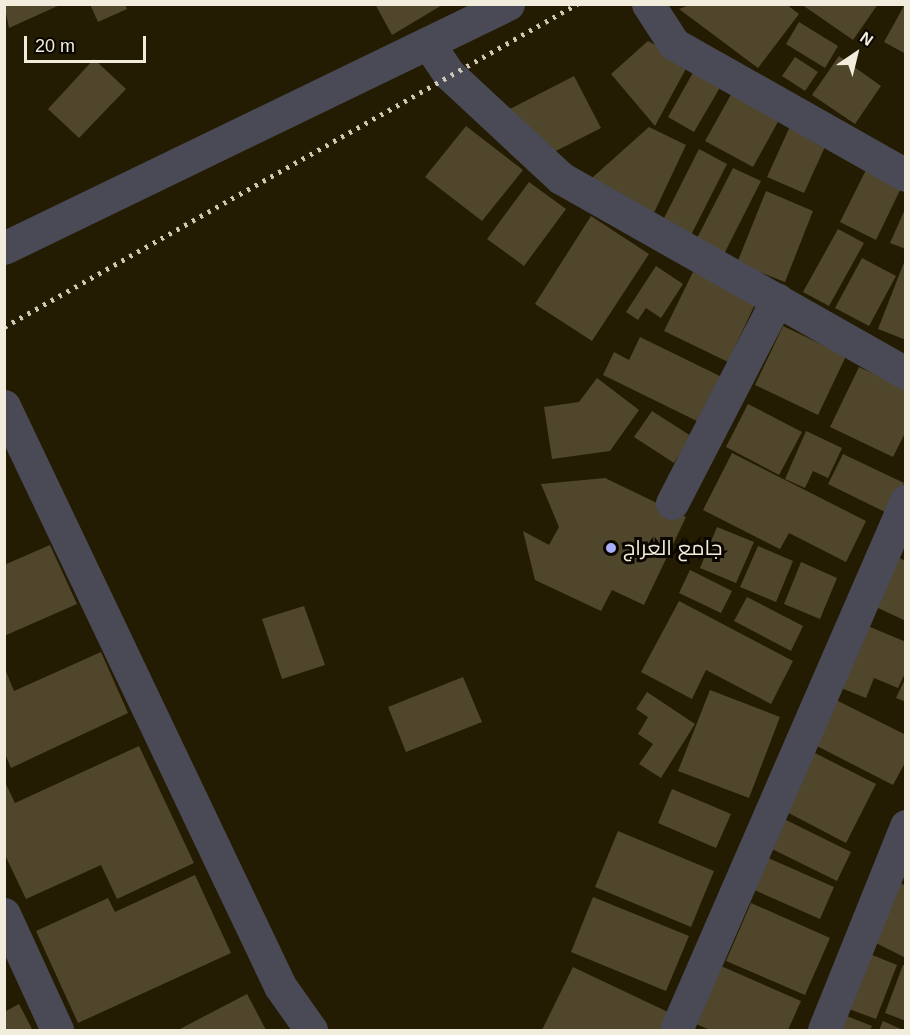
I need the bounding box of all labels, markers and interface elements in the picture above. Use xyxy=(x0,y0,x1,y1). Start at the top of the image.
scale bar xyxy=(27,24,148,62)
north arrow xyxy=(826,24,886,84)
text: N xyxy=(857,29,876,49)
text: 20 m xyxy=(35,36,75,56)
place label: جامع العراج xyxy=(623,535,722,561)
marker: جامع العراج xyxy=(604,541,618,555)

